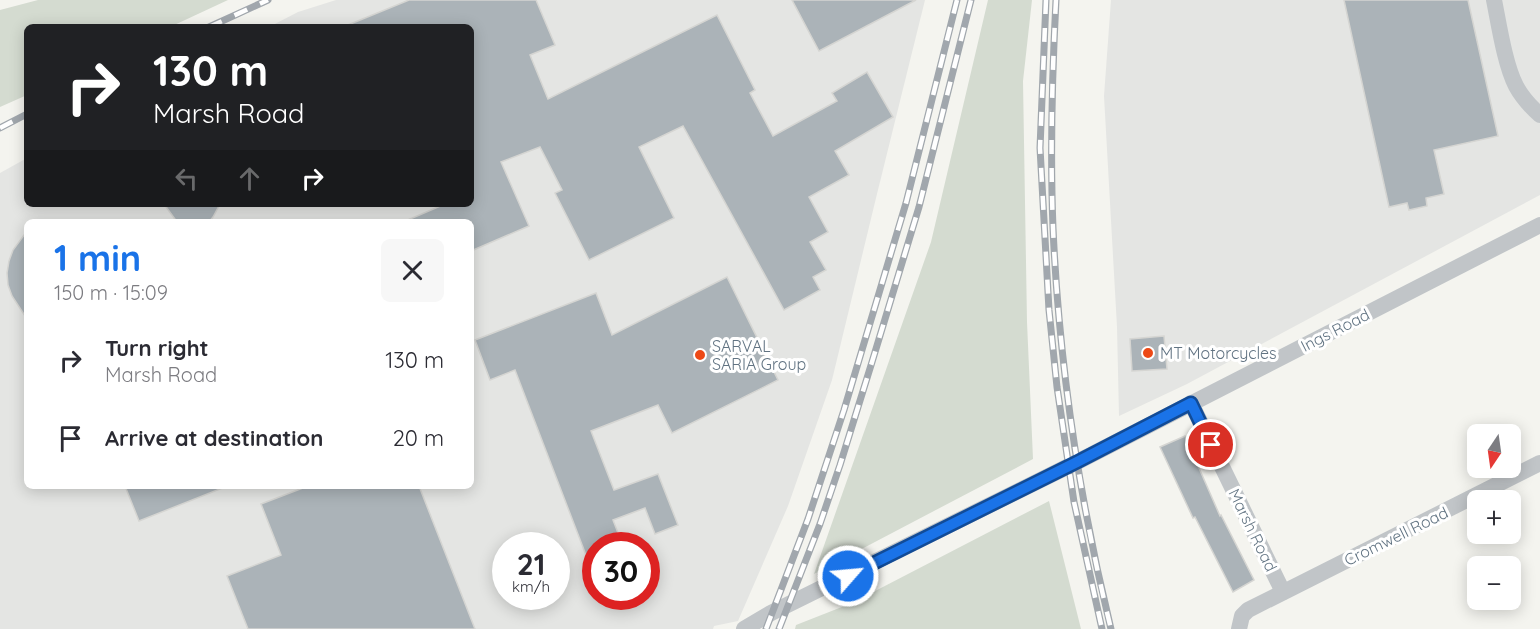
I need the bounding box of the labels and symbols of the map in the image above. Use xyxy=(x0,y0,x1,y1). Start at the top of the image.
street label: Ings Road xyxy=(1297,304,1373,356)
place label: SARVAL SARIA Group xyxy=(712,336,806,374)
place label: MT Motorcycles xyxy=(1160,343,1277,363)
marker: MT Motorcycles xyxy=(1141,346,1155,360)
marker: SARVAL SARIA Group xyxy=(693,348,707,362)
pin xyxy=(1185,419,1236,470)
north arrow xyxy=(1467,424,1521,478)
street label: Marsh Road xyxy=(1224,485,1282,575)
street label: Cromwell Road xyxy=(1341,502,1451,570)
speed limit sign: 30 xyxy=(582,532,660,610)
position arrow xyxy=(816,544,880,608)

